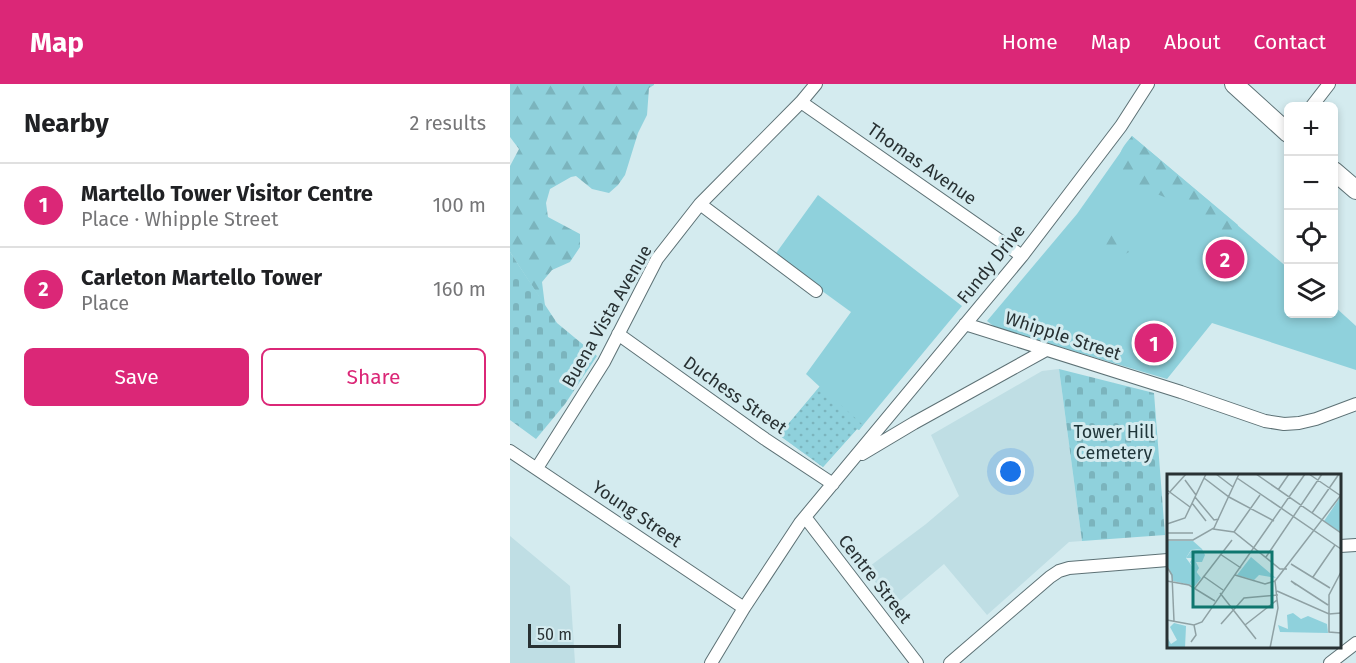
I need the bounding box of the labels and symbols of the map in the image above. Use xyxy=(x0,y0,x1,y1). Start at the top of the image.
street label: Thomas Avenue xyxy=(863,118,981,210)
street label: Fundy Drive xyxy=(952,220,1030,308)
pin: 2 xyxy=(1206,236,1244,282)
street label: Buena Vista Avenue xyxy=(557,241,657,391)
street label: Whipple Street xyxy=(1002,307,1124,365)
pin: 1 xyxy=(1134,320,1174,366)
street label: Duchess Street xyxy=(679,351,791,439)
park label: Tower Hill Cemetery xyxy=(1073,421,1155,464)
your location xyxy=(996,457,1025,486)
inset map xyxy=(1167,474,1341,648)
street label: Young Street xyxy=(588,476,686,552)
street label: Centre Street xyxy=(834,530,917,628)
scale bar xyxy=(528,621,621,648)

